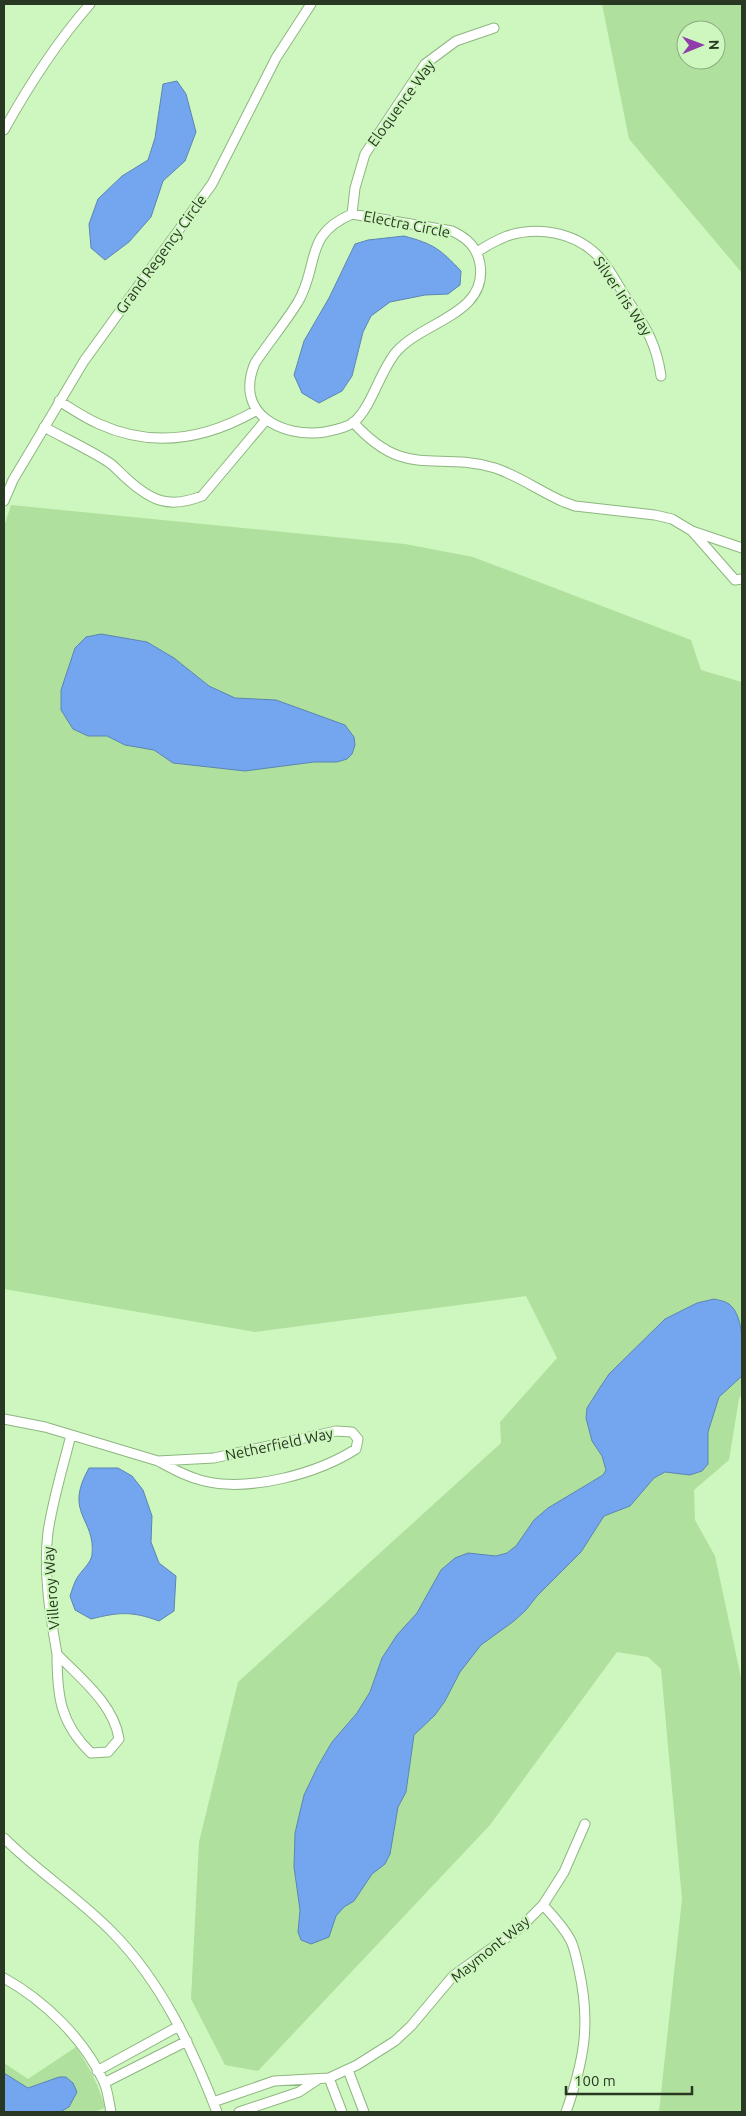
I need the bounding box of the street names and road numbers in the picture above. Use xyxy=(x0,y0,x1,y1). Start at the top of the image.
street label: Eloquence Way xyxy=(364,57,438,149)
street label: Grand Regency Circle xyxy=(112,191,210,317)
street label: Electra Circle xyxy=(362,207,452,241)
street label: Silver Iris Way xyxy=(590,253,656,339)
street label: Netherfield Way xyxy=(224,1424,334,1464)
street label: Villeroy Way xyxy=(40,1546,62,1630)
street label: Maymont Way xyxy=(447,1912,533,1986)

